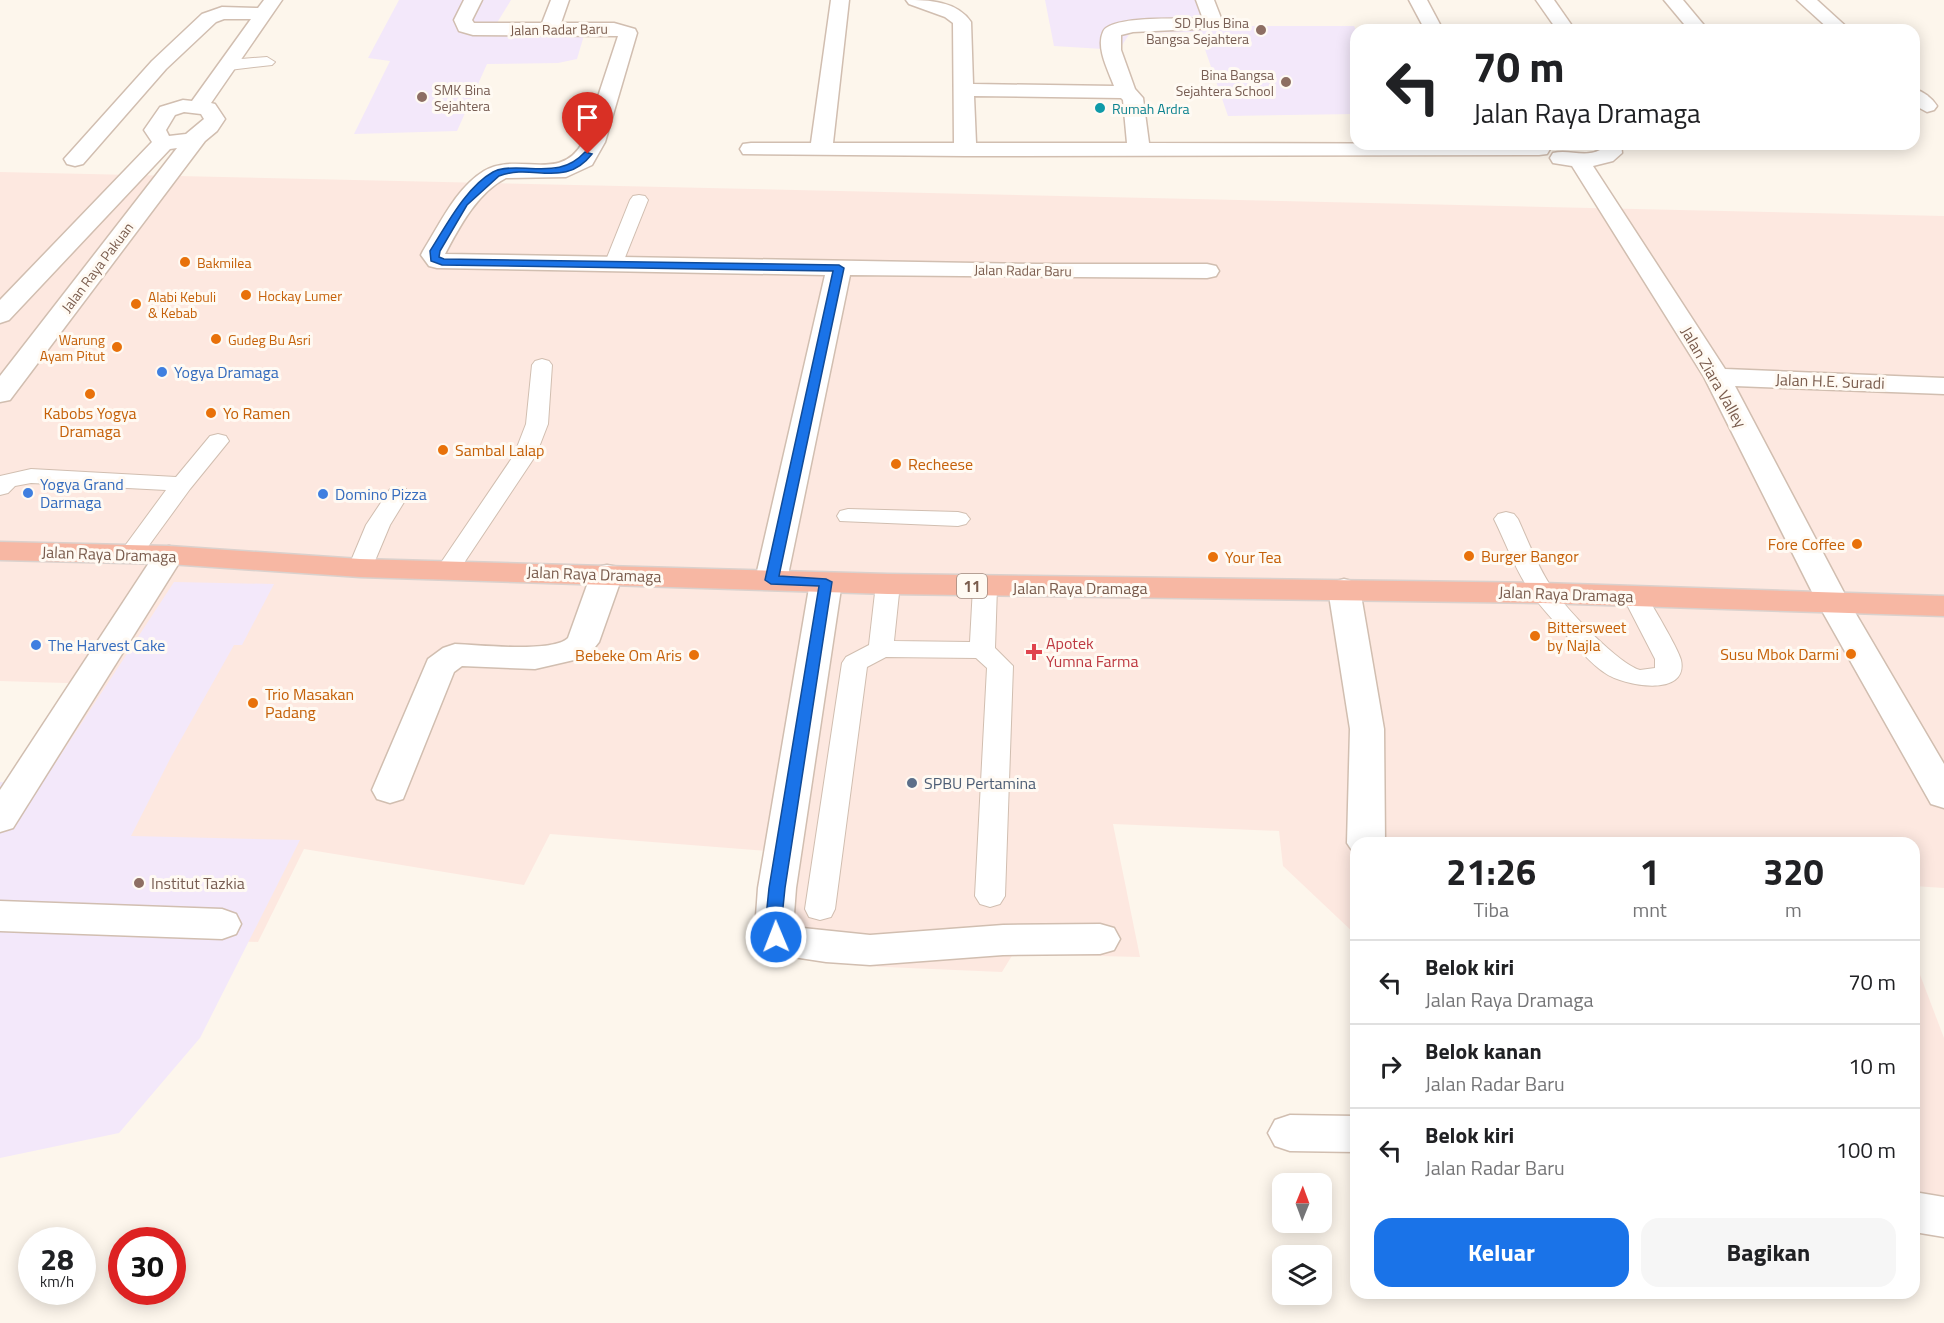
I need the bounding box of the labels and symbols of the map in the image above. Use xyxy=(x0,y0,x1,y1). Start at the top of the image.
place label: SD Plus Bina Bangsa Sejahtera xyxy=(1146,12,1249,49)
street label: Jalan Radar Baru xyxy=(510,18,608,40)
marker: SD Plus Bina Bangsa Sejahtera xyxy=(1254,23,1268,37)
place label: Bina Bangsa Sejahtera School xyxy=(1176,64,1274,101)
marker: Bina Bangsa Sejahtera School xyxy=(1279,75,1293,89)
place label: SMK Bina Sejahtera xyxy=(434,79,491,116)
marker: SMK Bina Sejahtera xyxy=(415,90,429,104)
pin xyxy=(562,92,613,154)
place label: Rumah Ardra xyxy=(1112,98,1190,119)
marker: Rumah Ardra xyxy=(1093,101,1107,115)
street label: Jalan Raya Pakuan xyxy=(56,218,138,316)
place label: Bakmilea xyxy=(197,252,251,273)
marker: Bakmilea xyxy=(178,255,192,269)
street label: Jalan Radar Baru xyxy=(974,259,1072,281)
place label: Hockay Lumer xyxy=(258,285,342,306)
place label: Alabi Kebuli & Kebab xyxy=(148,286,216,323)
marker: Hockay Lumer xyxy=(239,288,253,302)
marker: Alabi Kebuli & Kebab xyxy=(129,297,143,311)
street label: Jalan Ziara Valley xyxy=(1675,322,1753,432)
place label: Warung Ayam Pitut xyxy=(40,329,105,366)
place label: Gudeg Bu Asri xyxy=(228,329,311,350)
marker: Gudeg Bu Asri xyxy=(209,332,223,346)
marker: Warung Ayam Pitut xyxy=(110,340,124,354)
place label: Yogya Dramaga xyxy=(174,360,279,384)
marker: Yogya Dramaga xyxy=(155,365,169,379)
street label: Jalan H.E. Suradi xyxy=(1775,367,1885,395)
marker: Kabobs Yogya Dramaga xyxy=(83,387,97,401)
place label: Kabobs Yogya Dramaga xyxy=(43,401,137,443)
place label: Yo Ramen xyxy=(223,401,290,425)
marker: Yo Ramen xyxy=(204,406,218,420)
place label: Sambal Lalap xyxy=(455,438,545,462)
marker: Sambal Lalap xyxy=(436,443,450,457)
place label: Recheese xyxy=(908,452,973,476)
marker: Recheese xyxy=(889,457,903,471)
place label: Yogya Grand Darmaga xyxy=(40,472,124,514)
place label: Domino Pizza xyxy=(335,482,427,506)
marker: Yogya Grand Darmaga xyxy=(21,486,35,500)
marker: Domino Pizza xyxy=(316,487,330,501)
place label: Fore Coffee xyxy=(1768,532,1845,556)
marker: Fore Coffee xyxy=(1850,537,1864,551)
street label: Jalan Raya Dramaga xyxy=(41,540,177,568)
place label: Burger Bangor xyxy=(1481,544,1579,568)
place label: Your Tea xyxy=(1225,545,1282,569)
marker: Burger Bangor xyxy=(1462,549,1476,563)
marker: Your Tea xyxy=(1206,550,1220,564)
street label: Jalan Raya Dramaga xyxy=(526,560,662,588)
road number: 11 xyxy=(957,574,987,598)
street label: Jalan Raya Dramaga xyxy=(1013,576,1147,600)
street label: Jalan Raya Dramaga xyxy=(1498,580,1634,608)
place label: Bittersweet by Najla xyxy=(1547,615,1627,657)
marker: Bittersweet by Najla xyxy=(1528,629,1542,643)
place label: Apotek Yumna Farma xyxy=(1046,631,1139,673)
place label: The Harvest Cake xyxy=(48,633,165,657)
marker: The Harvest Cake xyxy=(29,638,43,652)
place label: Susu Mbok Darmi xyxy=(1720,642,1839,666)
place label: Bebeke Om Aris xyxy=(575,643,682,667)
marker: Apotek Yumna Farma xyxy=(1027,645,1041,659)
marker: Susu Mbok Darmi xyxy=(1844,647,1858,661)
marker: Bebeke Om Aris xyxy=(687,648,701,662)
place label: Trio Masakan Padang xyxy=(265,682,354,724)
marker: Trio Masakan Padang xyxy=(246,696,260,710)
place label: SPBU Pertamina xyxy=(924,771,1036,795)
marker: SPBU Pertamina xyxy=(905,776,919,790)
place label: Institut Tazkia xyxy=(151,871,245,895)
marker: Institut Tazkia xyxy=(132,876,146,890)
position arrow xyxy=(744,905,808,969)
north arrow xyxy=(1272,1173,1332,1233)
speed limit sign: 30 xyxy=(108,1227,186,1305)

